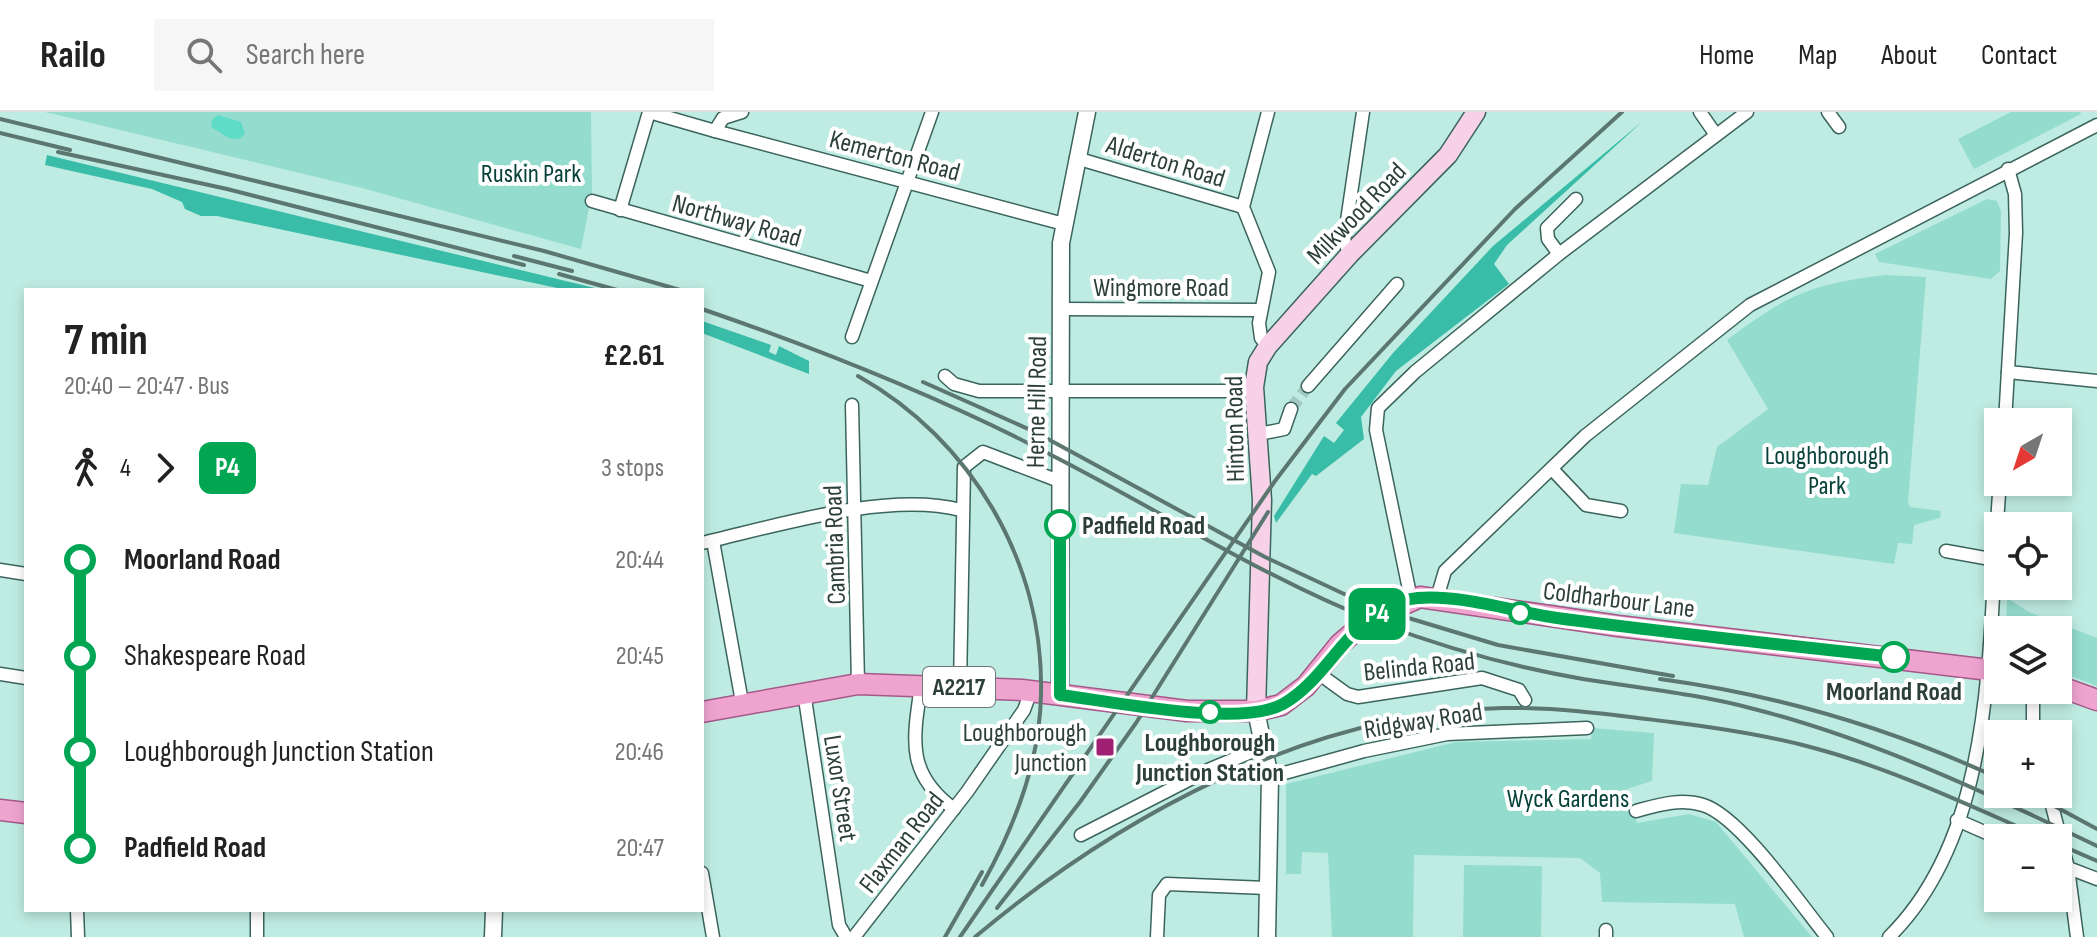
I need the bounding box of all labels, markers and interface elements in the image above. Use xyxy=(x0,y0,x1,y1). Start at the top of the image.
search box xyxy=(154,19,714,91)
text: Railo xyxy=(40,33,106,78)
icon: search xyxy=(182,33,226,77)
text: Search here xyxy=(246,37,365,73)
text: Home xyxy=(1699,39,1754,72)
text: Map xyxy=(1798,39,1837,72)
text: About xyxy=(1881,39,1937,72)
text: Contact xyxy=(1981,39,2057,72)
street label: Kemerton Road xyxy=(826,124,963,189)
street label: Alderton Road xyxy=(1102,129,1229,195)
street label: Milkwood Road xyxy=(1301,157,1413,271)
park label: Ruskin Park xyxy=(481,159,581,190)
street label: Northway Road xyxy=(669,188,805,255)
street label: Wingmore Road xyxy=(1093,273,1229,304)
text: 7 min xyxy=(64,314,148,367)
street label: Herne Hill Road xyxy=(1021,336,1054,468)
text: £2.61 xyxy=(603,338,664,374)
text: 20:40 – 20:47 · Bus xyxy=(64,371,229,402)
street label: Hinton Road xyxy=(1219,375,1252,482)
north arrow xyxy=(1984,408,2072,496)
map controls xyxy=(1984,408,2072,912)
park label: Loughborough Park xyxy=(1765,441,1889,502)
icon: walk xyxy=(64,446,108,490)
icon: forward xyxy=(143,446,187,490)
text: P4 xyxy=(215,451,240,484)
text: 4 xyxy=(120,453,131,484)
text: 3 stops xyxy=(601,453,664,484)
street label: Cambria Road xyxy=(818,485,853,605)
marker: Padfield Road xyxy=(1045,510,1075,540)
place label: Padfield Road xyxy=(1082,511,1205,542)
button: locate xyxy=(1984,512,2072,600)
text: Moorland Road xyxy=(124,542,281,578)
text: 20:44 xyxy=(615,545,664,576)
street label: Coldharbour Lane xyxy=(1541,576,1696,625)
line badge: P4 xyxy=(1341,588,1413,640)
text: P4 xyxy=(1365,597,1389,630)
unlabelled marker xyxy=(1509,602,1531,624)
button: layers xyxy=(1984,616,2072,704)
text: Shakespeare Road xyxy=(124,638,306,674)
text: 20:45 xyxy=(616,641,664,672)
marker: Moorland Road xyxy=(1879,642,1909,672)
street label: Belinda Road xyxy=(1362,646,1476,689)
road number: A2217 xyxy=(923,667,995,707)
place label: Moorland Road xyxy=(1826,677,1962,708)
street label: Ridgway Road xyxy=(1362,697,1485,746)
marker: Loughborough Junction Station xyxy=(1199,701,1221,723)
place label: Loughborough Junction xyxy=(963,718,1087,779)
button: + xyxy=(1984,720,2072,808)
place label: Loughborough Junction Station xyxy=(1135,728,1284,789)
street label: Luxor Street xyxy=(816,733,863,844)
text: Loughborough Junction Station xyxy=(124,734,434,770)
marker: Loughborough Junction xyxy=(1094,736,1116,758)
text: 20:46 xyxy=(615,737,664,768)
park label: Wyck Gardens xyxy=(1507,784,1629,815)
street label: Flaxman Road xyxy=(853,786,951,900)
button: − xyxy=(1984,824,2072,912)
text: Padfield Road xyxy=(124,830,266,866)
text: 20:47 xyxy=(616,833,664,864)

